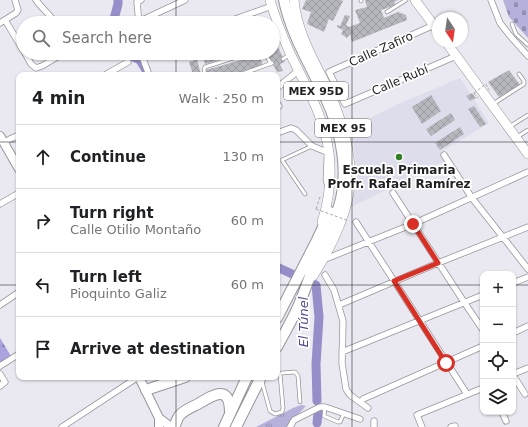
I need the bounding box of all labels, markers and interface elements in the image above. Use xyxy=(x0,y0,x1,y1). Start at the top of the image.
north arrow xyxy=(432,12,468,48)
search box xyxy=(16,16,280,60)
icon: search xyxy=(30,27,52,49)
text: Search here xyxy=(62,29,152,47)
street label: Calle Zafiro xyxy=(347,29,415,69)
street label: Calle Rubí xyxy=(370,62,431,98)
road number: MEX 95D xyxy=(284,82,348,100)
text: 4 min xyxy=(32,88,85,108)
text: Walk · 250 m xyxy=(179,91,264,106)
road number: MEX 95 xyxy=(315,119,371,137)
icon: ahead xyxy=(32,146,54,168)
text: Continue xyxy=(70,148,146,166)
text: 130 m xyxy=(222,149,264,164)
marker: Escuela Primaria Profr. Rafael Ramírez xyxy=(394,152,404,162)
place label: Escuela Primaria Profr. Rafael Ramírez xyxy=(327,163,471,191)
text: Turn right xyxy=(70,204,154,222)
icon: right xyxy=(32,210,54,232)
text: 60 m xyxy=(231,213,264,228)
route end xyxy=(404,215,422,233)
text: Calle Otilio Montaño xyxy=(70,222,201,237)
text: Turn left xyxy=(70,268,142,286)
map controls xyxy=(480,271,516,415)
button: + xyxy=(480,271,516,307)
icon: left xyxy=(32,274,54,296)
text: 60 m xyxy=(231,277,264,292)
text: Pioquinto Galiz xyxy=(70,286,167,301)
water label: El Túnel xyxy=(296,296,311,347)
button: − xyxy=(480,307,516,343)
icon: arrive xyxy=(32,338,54,360)
text: Arrive at destination xyxy=(70,340,245,358)
button: locate xyxy=(480,343,516,379)
route start xyxy=(437,354,455,372)
button: layers xyxy=(480,379,516,415)

